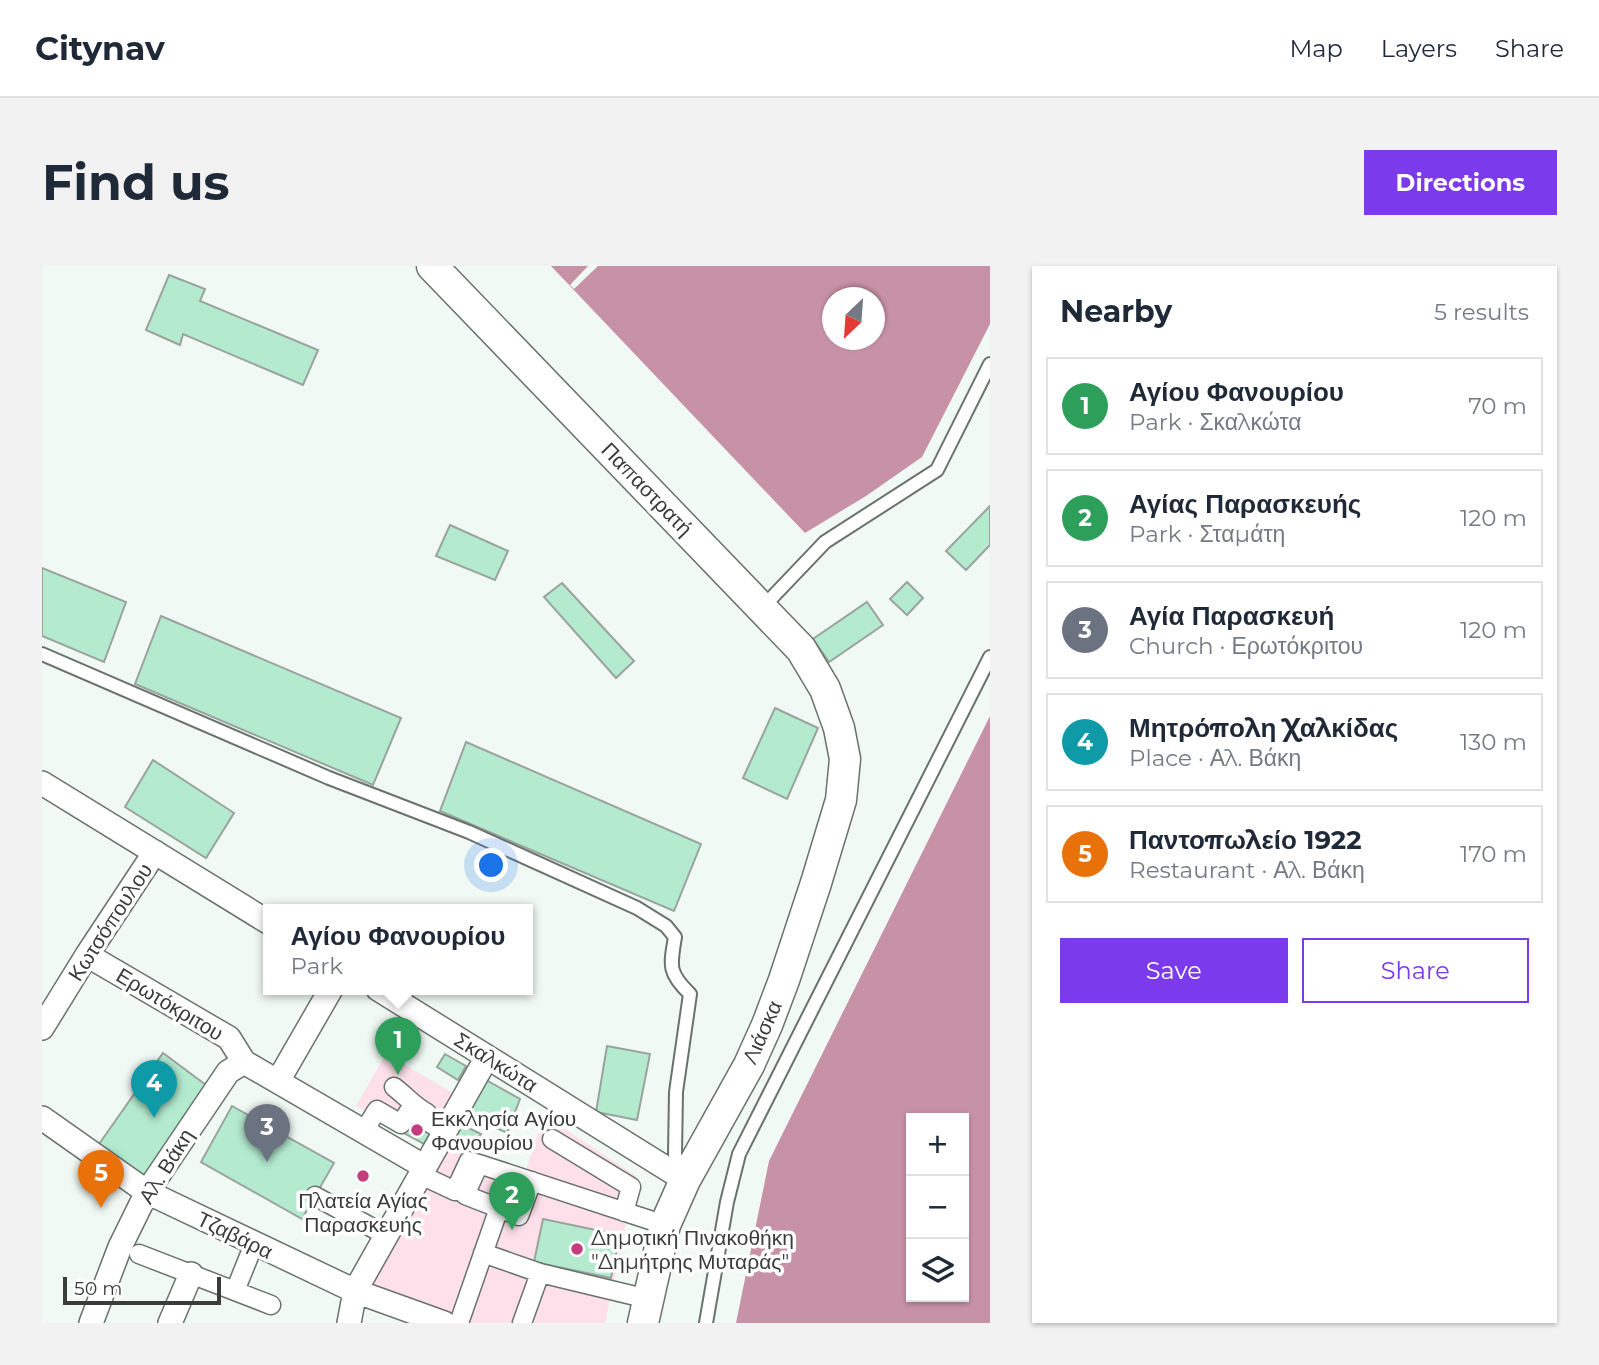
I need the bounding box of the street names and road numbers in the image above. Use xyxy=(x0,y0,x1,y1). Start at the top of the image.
street label: Παπαστρατή xyxy=(596,437,698,541)
street label: Κωτσόπουλου xyxy=(63,858,157,986)
street label: Ερωτόκριτου xyxy=(112,962,228,1046)
street label: Λιάσκα xyxy=(737,996,787,1068)
street label: Σκαλκώτα xyxy=(450,1027,542,1097)
street label: Αλ. Βάκη xyxy=(133,1124,199,1208)
street label: Τζαβάρα xyxy=(193,1206,277,1264)

